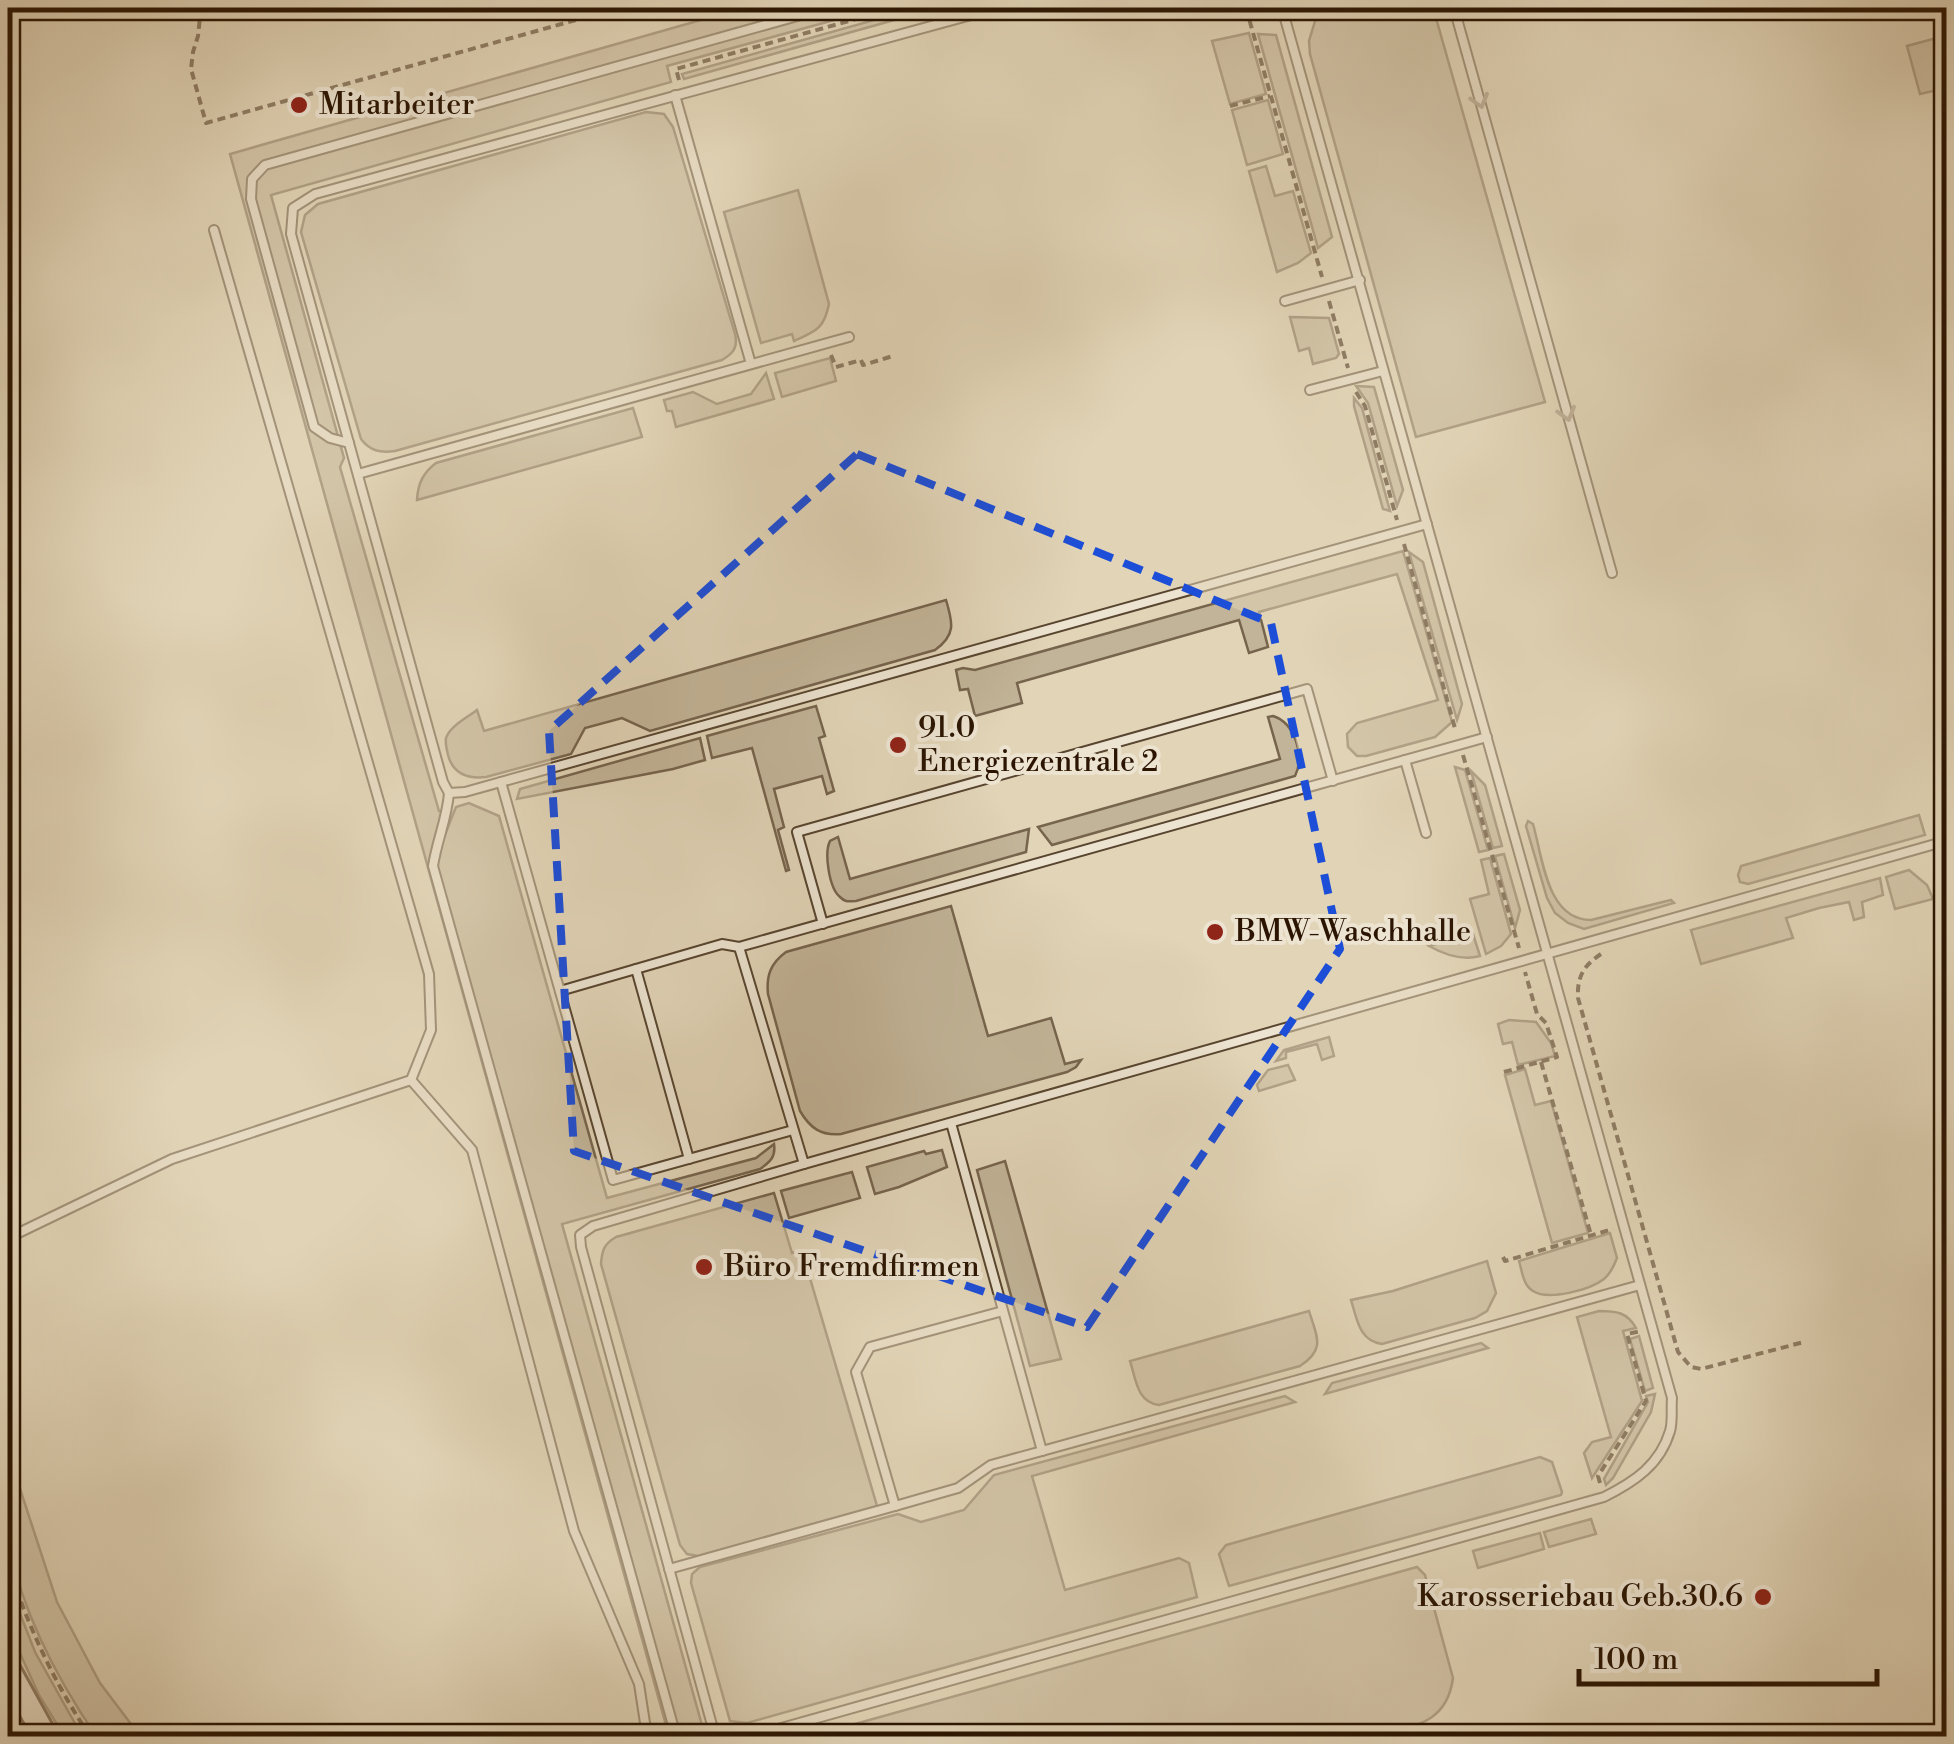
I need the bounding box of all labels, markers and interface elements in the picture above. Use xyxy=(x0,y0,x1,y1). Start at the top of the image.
place label: Mitarbeiter xyxy=(319,86,474,124)
one-way arrow xyxy=(1468,92,1489,109)
marker: Mitarbeiter xyxy=(288,94,310,116)
one-way arrow xyxy=(1556,405,1577,423)
place label: 91.0 Energiezentrale 2 xyxy=(918,709,1158,781)
marker: 91.0 Energiezentrale 2 xyxy=(887,734,909,756)
place label: BMW-Waschhalle xyxy=(1234,913,1471,951)
marker: BMW-Waschhalle xyxy=(1204,921,1226,943)
place label: Büro Fremdfirmen xyxy=(723,1248,980,1286)
marker: Büro Fremdfirmen xyxy=(693,1256,715,1278)
place label: Karosseriebau Geb.30.6 xyxy=(1417,1578,1743,1616)
marker: Karosseriebau Geb.30.6 xyxy=(1752,1586,1774,1608)
scale bar xyxy=(1579,1624,1876,1686)
text: 100 m xyxy=(1594,1641,1678,1679)

